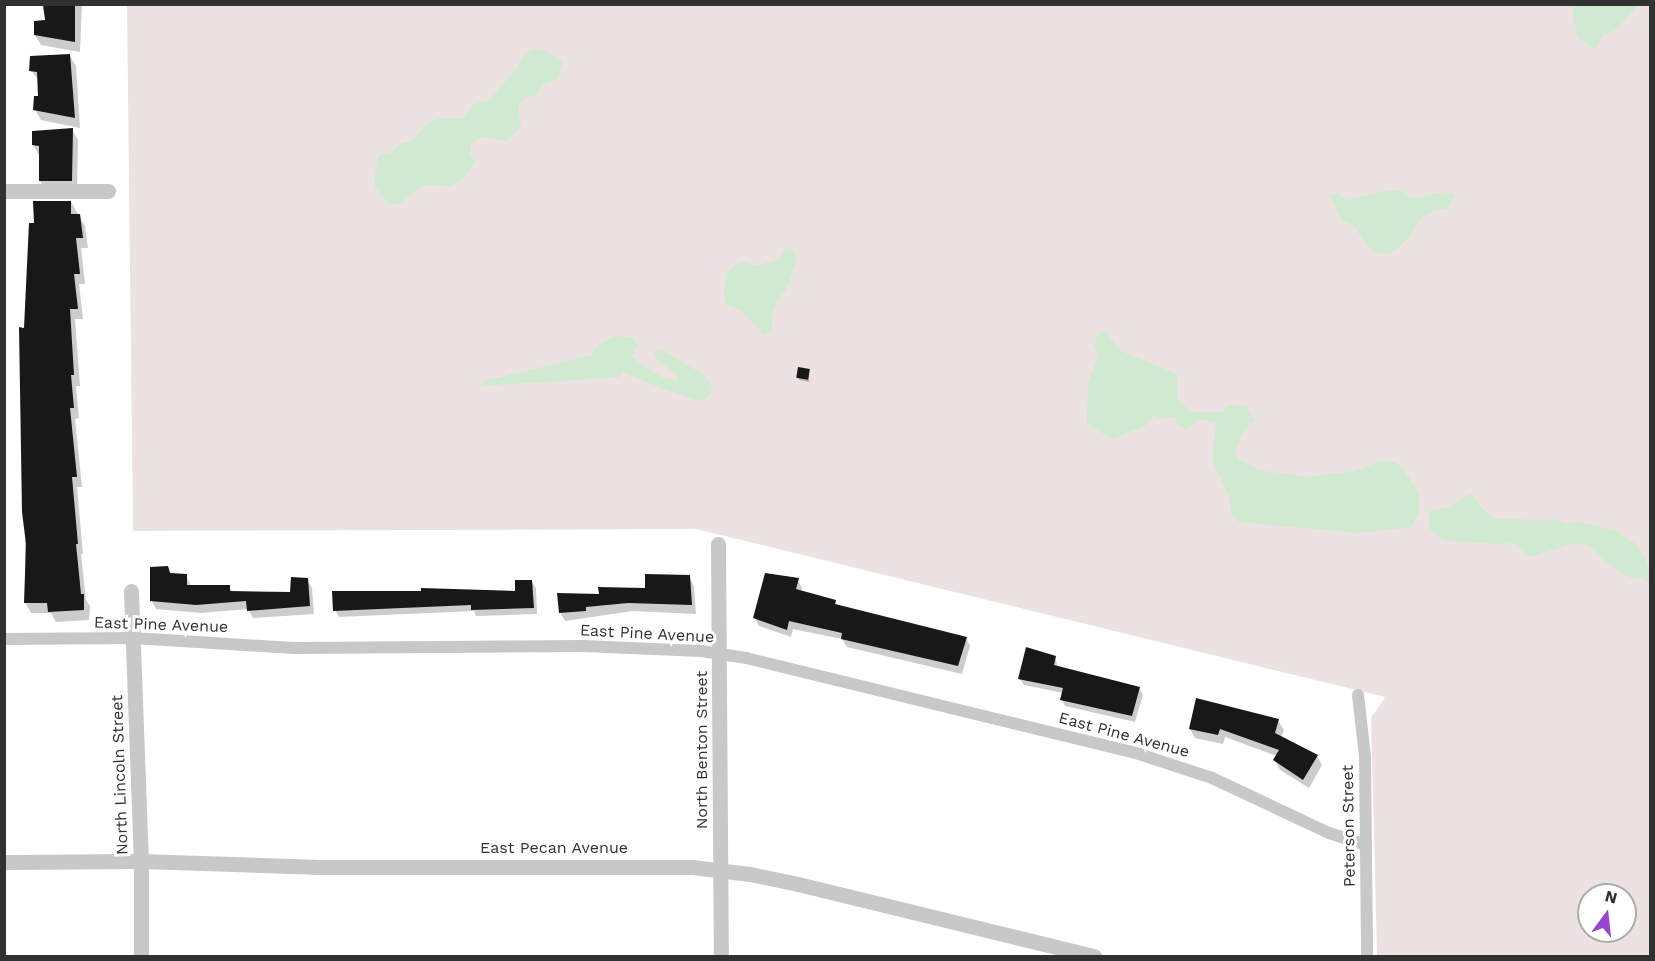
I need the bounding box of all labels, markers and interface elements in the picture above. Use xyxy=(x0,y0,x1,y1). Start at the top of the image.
street label: East Pine Avenue xyxy=(93,613,229,637)
street label: East Pine Avenue xyxy=(579,621,715,647)
street label: North Benton Street xyxy=(692,671,712,829)
street label: North Lincoln Street xyxy=(108,695,132,855)
street label: East Pine Avenue xyxy=(1056,708,1192,762)
street label: Peterson Street xyxy=(1338,765,1360,887)
street label: East Pecan Avenue xyxy=(480,838,628,858)
north arrow xyxy=(1577,883,1637,943)
text: N xyxy=(1603,886,1619,908)

